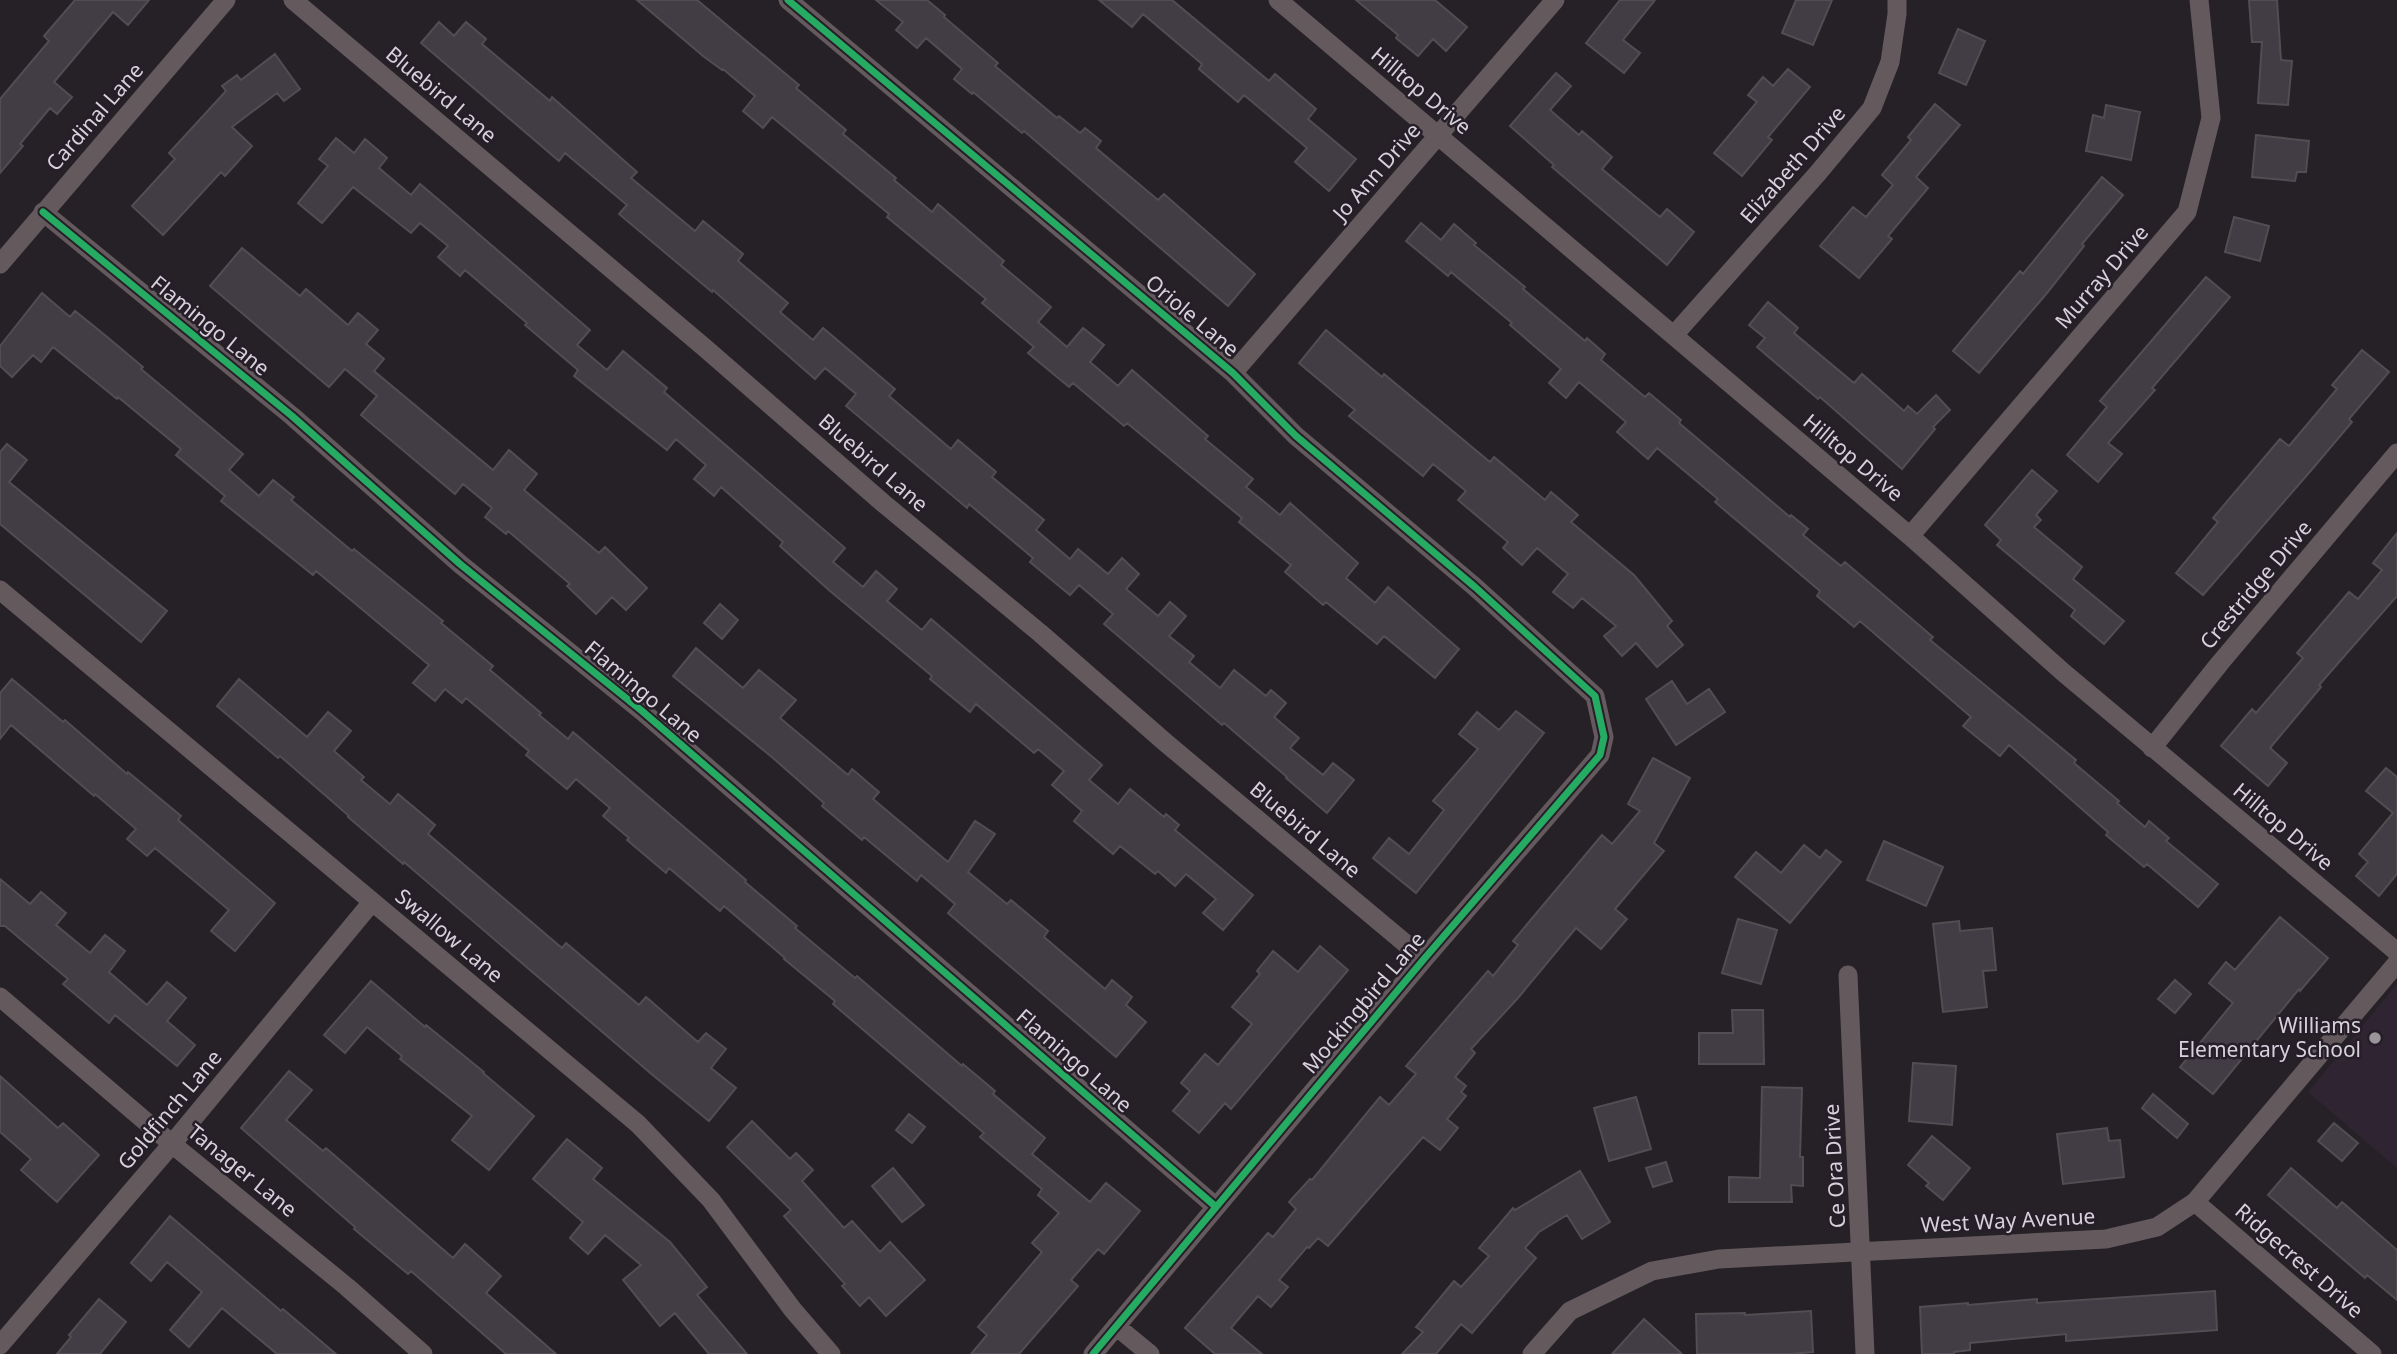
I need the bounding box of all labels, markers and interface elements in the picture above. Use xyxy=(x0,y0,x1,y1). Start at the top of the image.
street label: Bluebird Lane xyxy=(380,40,503,149)
street label: Hilltop Drive xyxy=(1366,40,1478,140)
street label: Cardinal Lane xyxy=(39,56,149,176)
street label: Elizabeth Drive xyxy=(1734,100,1851,229)
street label: Jo Ann Drive xyxy=(1325,117,1426,228)
street label: Murray Drive xyxy=(2048,219,2154,334)
street label: Oriole Lane xyxy=(1140,268,1245,362)
street label: Flamingo Lane xyxy=(146,269,276,382)
street label: Bluebird Lane xyxy=(813,407,934,518)
street label: Hilltop Drive xyxy=(1798,407,1910,507)
street label: Crestridge Drive xyxy=(2193,514,2317,655)
street label: Flamingo Lane xyxy=(579,634,708,749)
street label: Bluebird Lane xyxy=(1244,775,1367,884)
street label: Hilltop Drive xyxy=(2228,776,2340,876)
street label: Swallow Lane xyxy=(390,882,509,989)
street label: Mockingbird Lane xyxy=(1296,926,1431,1079)
street label: Flamingo Lane xyxy=(1011,1002,1138,1118)
place label: Williams Elementary School xyxy=(2178,1011,2361,1063)
marker: Williams Elementary School xyxy=(2367,1030,2383,1046)
street label: Goldfinch Lane xyxy=(111,1044,228,1175)
street label: Ce Ora Drive xyxy=(1817,1103,1851,1229)
street label: Tanager Lane xyxy=(182,1117,303,1223)
street label: Ridgecrest Drive xyxy=(2230,1197,2370,1324)
street label: West Way Avenue xyxy=(1920,1201,2096,1239)

